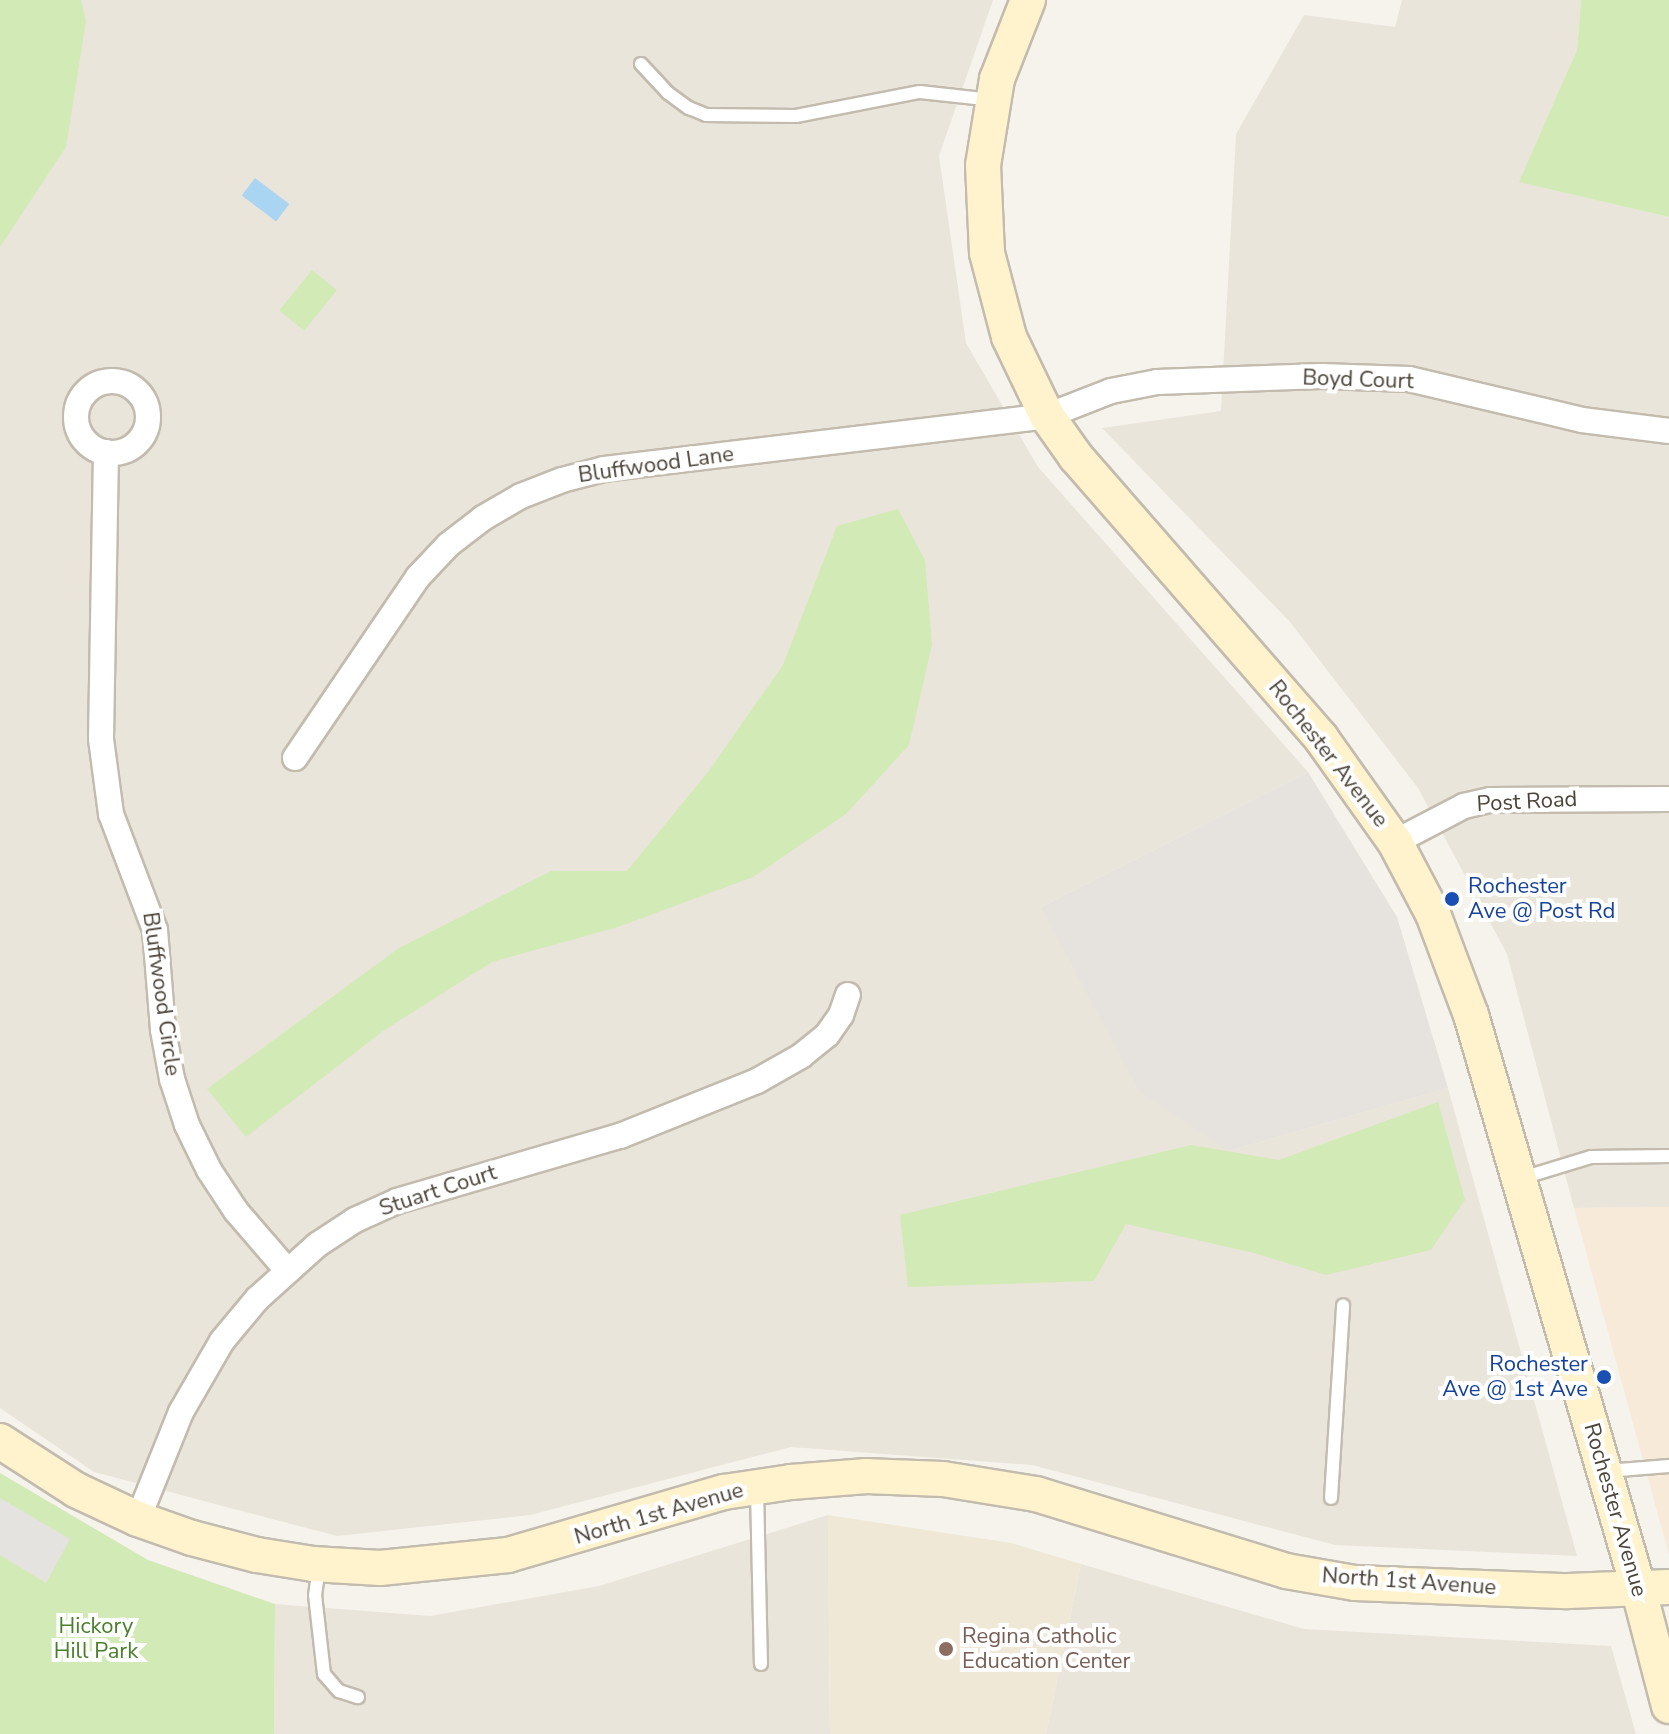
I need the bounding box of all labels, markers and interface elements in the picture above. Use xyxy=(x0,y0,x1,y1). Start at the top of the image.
street label: Boyd Court xyxy=(1302,365,1414,395)
street label: Bluffwood Lane xyxy=(576,441,736,489)
street label: Rochester Avenue xyxy=(1262,675,1394,833)
street label: Post Road xyxy=(1476,786,1578,818)
place label: Rochester Ave @ Post Rd xyxy=(1468,873,1615,924)
marker: Rochester Ave @ Post Rd xyxy=(1443,890,1461,908)
street label: Bluffwood Circle xyxy=(136,910,186,1078)
street label: Stuart Court xyxy=(376,1160,500,1222)
place label: Rochester Ave @ 1st Ave xyxy=(1442,1351,1588,1402)
marker: Rochester Ave @ 1st Ave xyxy=(1595,1368,1613,1386)
street label: Rochester Avenue xyxy=(1578,1420,1652,1600)
street label: North 1st Avenue xyxy=(571,1477,747,1551)
street label: North 1st Avenue xyxy=(1321,1563,1497,1601)
park label: Hickory Hill Park xyxy=(54,1613,138,1664)
place label: Regina Catholic Education Center xyxy=(962,1623,1130,1674)
marker: Regina Catholic Education Center xyxy=(937,1640,955,1658)

